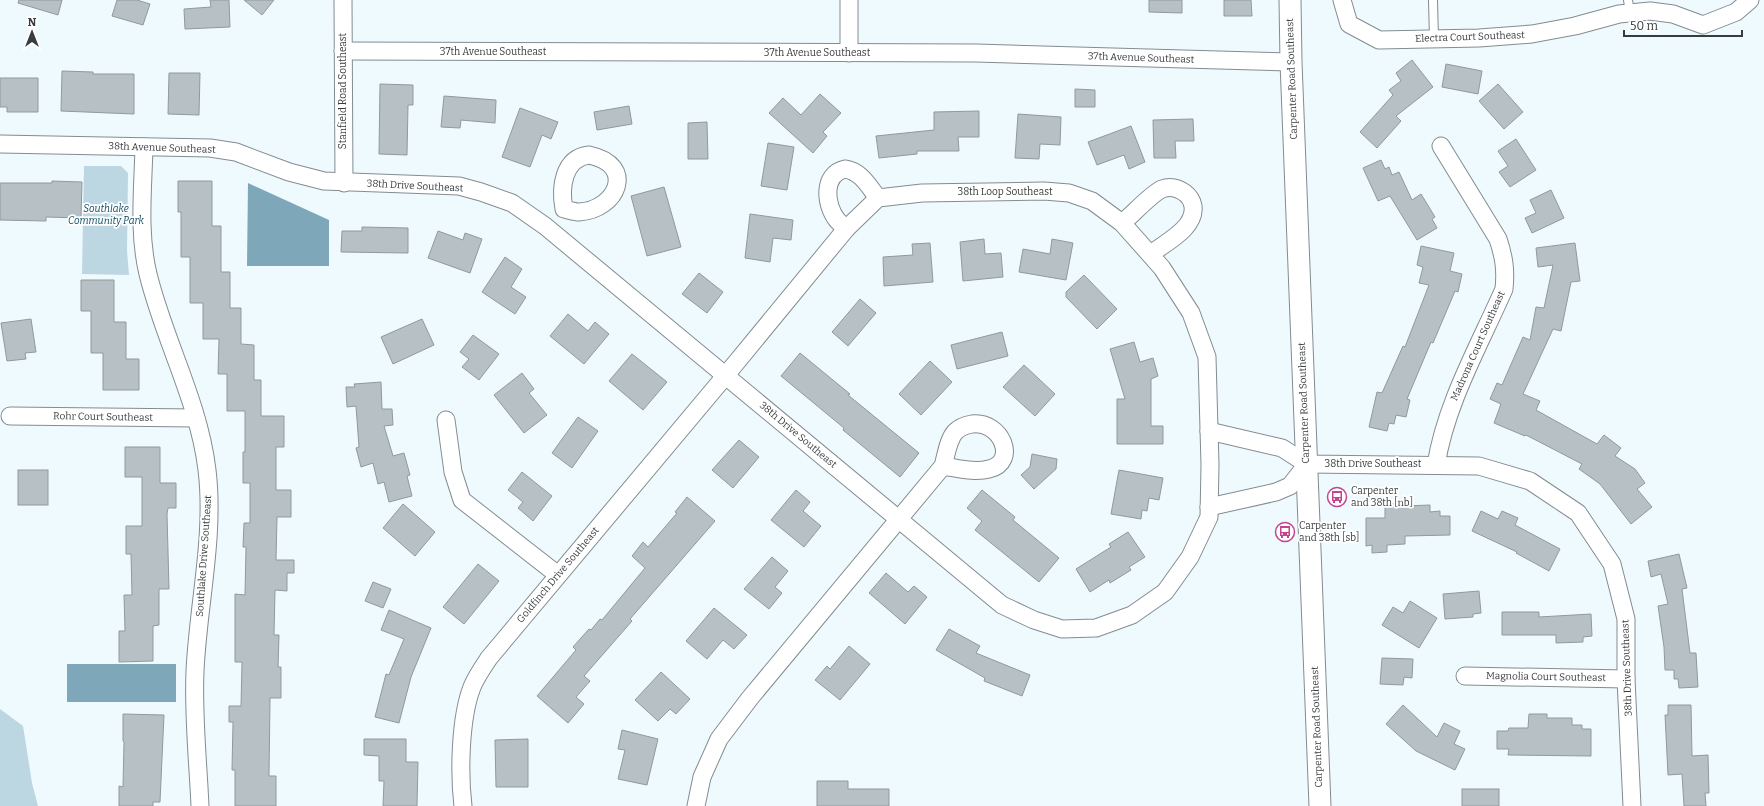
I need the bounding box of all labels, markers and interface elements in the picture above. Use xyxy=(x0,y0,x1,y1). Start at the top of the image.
north arrow xyxy=(12,12,52,52)
scale bar xyxy=(1624,12,1742,38)
text: N xyxy=(28,16,37,29)
street label: Carpenter Road Southeast xyxy=(1284,18,1300,140)
text: 50 m xyxy=(1630,19,1659,33)
street label: Electra Court Southeast xyxy=(1415,29,1525,45)
street label: Stanfield Road Southeast xyxy=(337,32,349,149)
street label: 37th Avenue Southeast xyxy=(440,46,547,58)
street label: 37th Avenue Southeast xyxy=(764,47,871,59)
street label: 37th Avenue Southeast xyxy=(1088,50,1195,66)
street label: 38th Avenue Southeast xyxy=(108,140,216,156)
street label: 38th Drive Southeast xyxy=(366,177,464,195)
street label: 38th Loop Southeast xyxy=(957,186,1053,198)
park label: Southlake Community Park xyxy=(68,203,145,227)
street label: Madrona Court Southeast xyxy=(1448,289,1508,403)
street label: Carpenter Road Southeast xyxy=(1296,342,1312,464)
street label: 38th Drive Southeast xyxy=(757,399,839,471)
street label: Rohr Court Southeast xyxy=(53,410,153,424)
street label: 38th Drive Southeast xyxy=(1325,458,1422,470)
place label: Carpenter and 38th [nb] xyxy=(1351,485,1413,509)
bus stop icon: Carpenter and 38th [nb] xyxy=(1326,486,1348,508)
street label: Southlake Drive Southeast xyxy=(194,494,214,617)
place label: Carpenter and 38th [sb] xyxy=(1299,520,1360,544)
bus stop icon: Carpenter and 38th [sb] xyxy=(1274,521,1296,543)
street label: Goldfinch Drive Southeast xyxy=(514,524,602,625)
street label: 38th Drive Southeast xyxy=(1619,619,1635,717)
street label: Carpenter Road Southeast xyxy=(1309,666,1325,788)
street label: Magnolia Court Southeast xyxy=(1486,670,1606,684)

